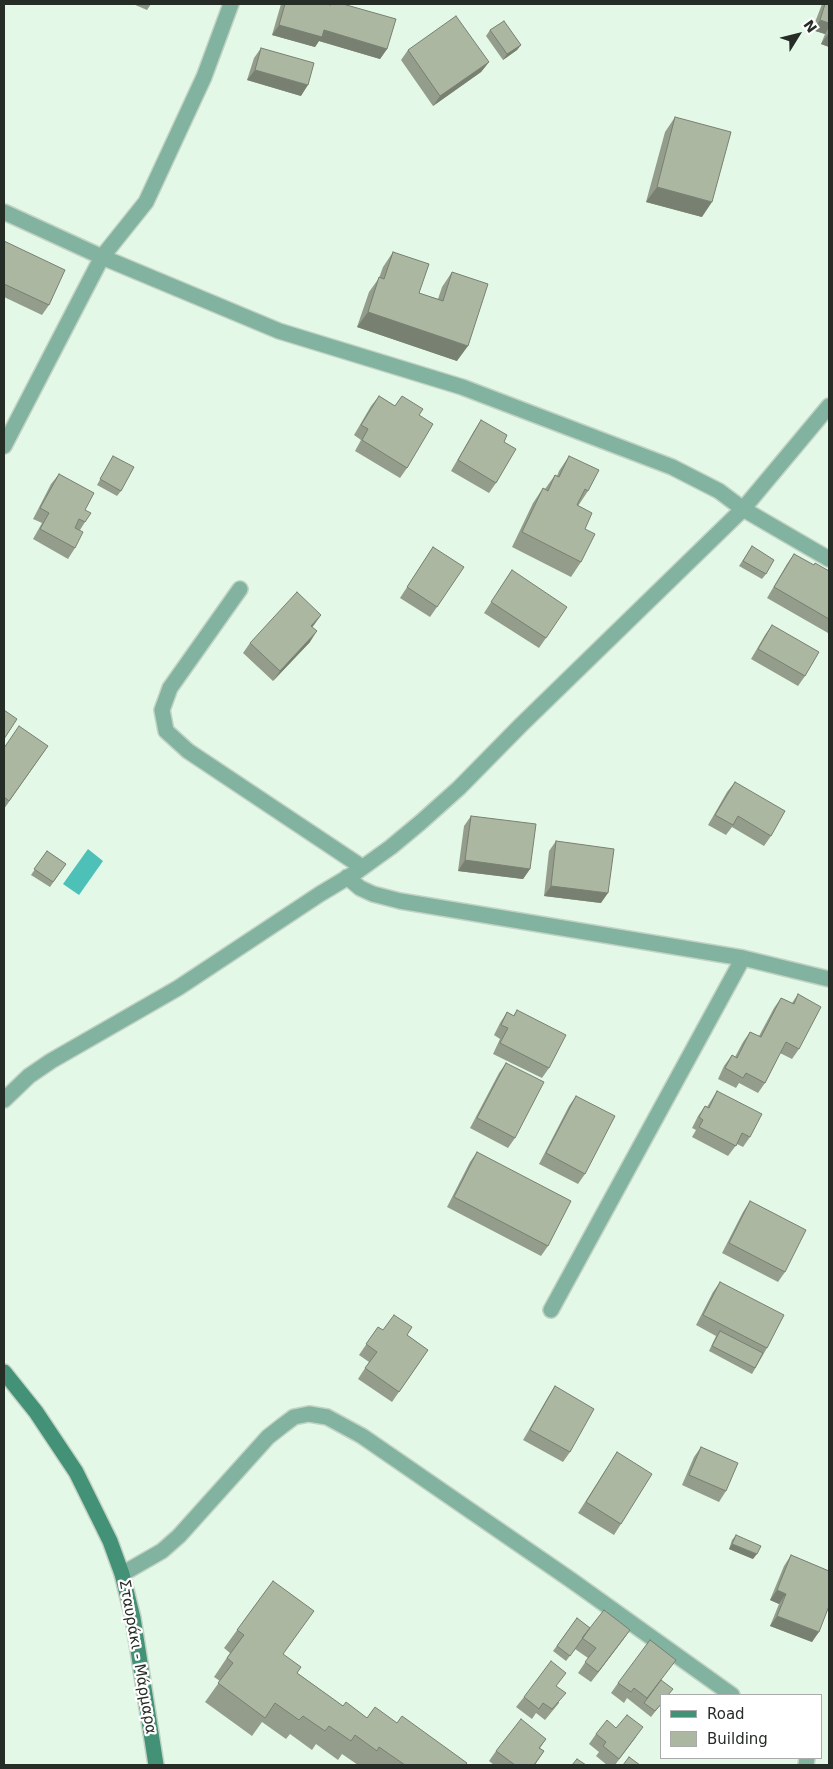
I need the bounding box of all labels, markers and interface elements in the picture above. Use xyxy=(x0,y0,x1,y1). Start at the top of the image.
north arrow xyxy=(773,10,823,60)
text: N xyxy=(800,17,820,36)
street label: Σταυράκι - Μάρμαρα xyxy=(115,1578,159,1736)
legend xyxy=(660,1694,823,1759)
text: Road xyxy=(707,1705,745,1723)
text: Building xyxy=(707,1730,768,1748)

